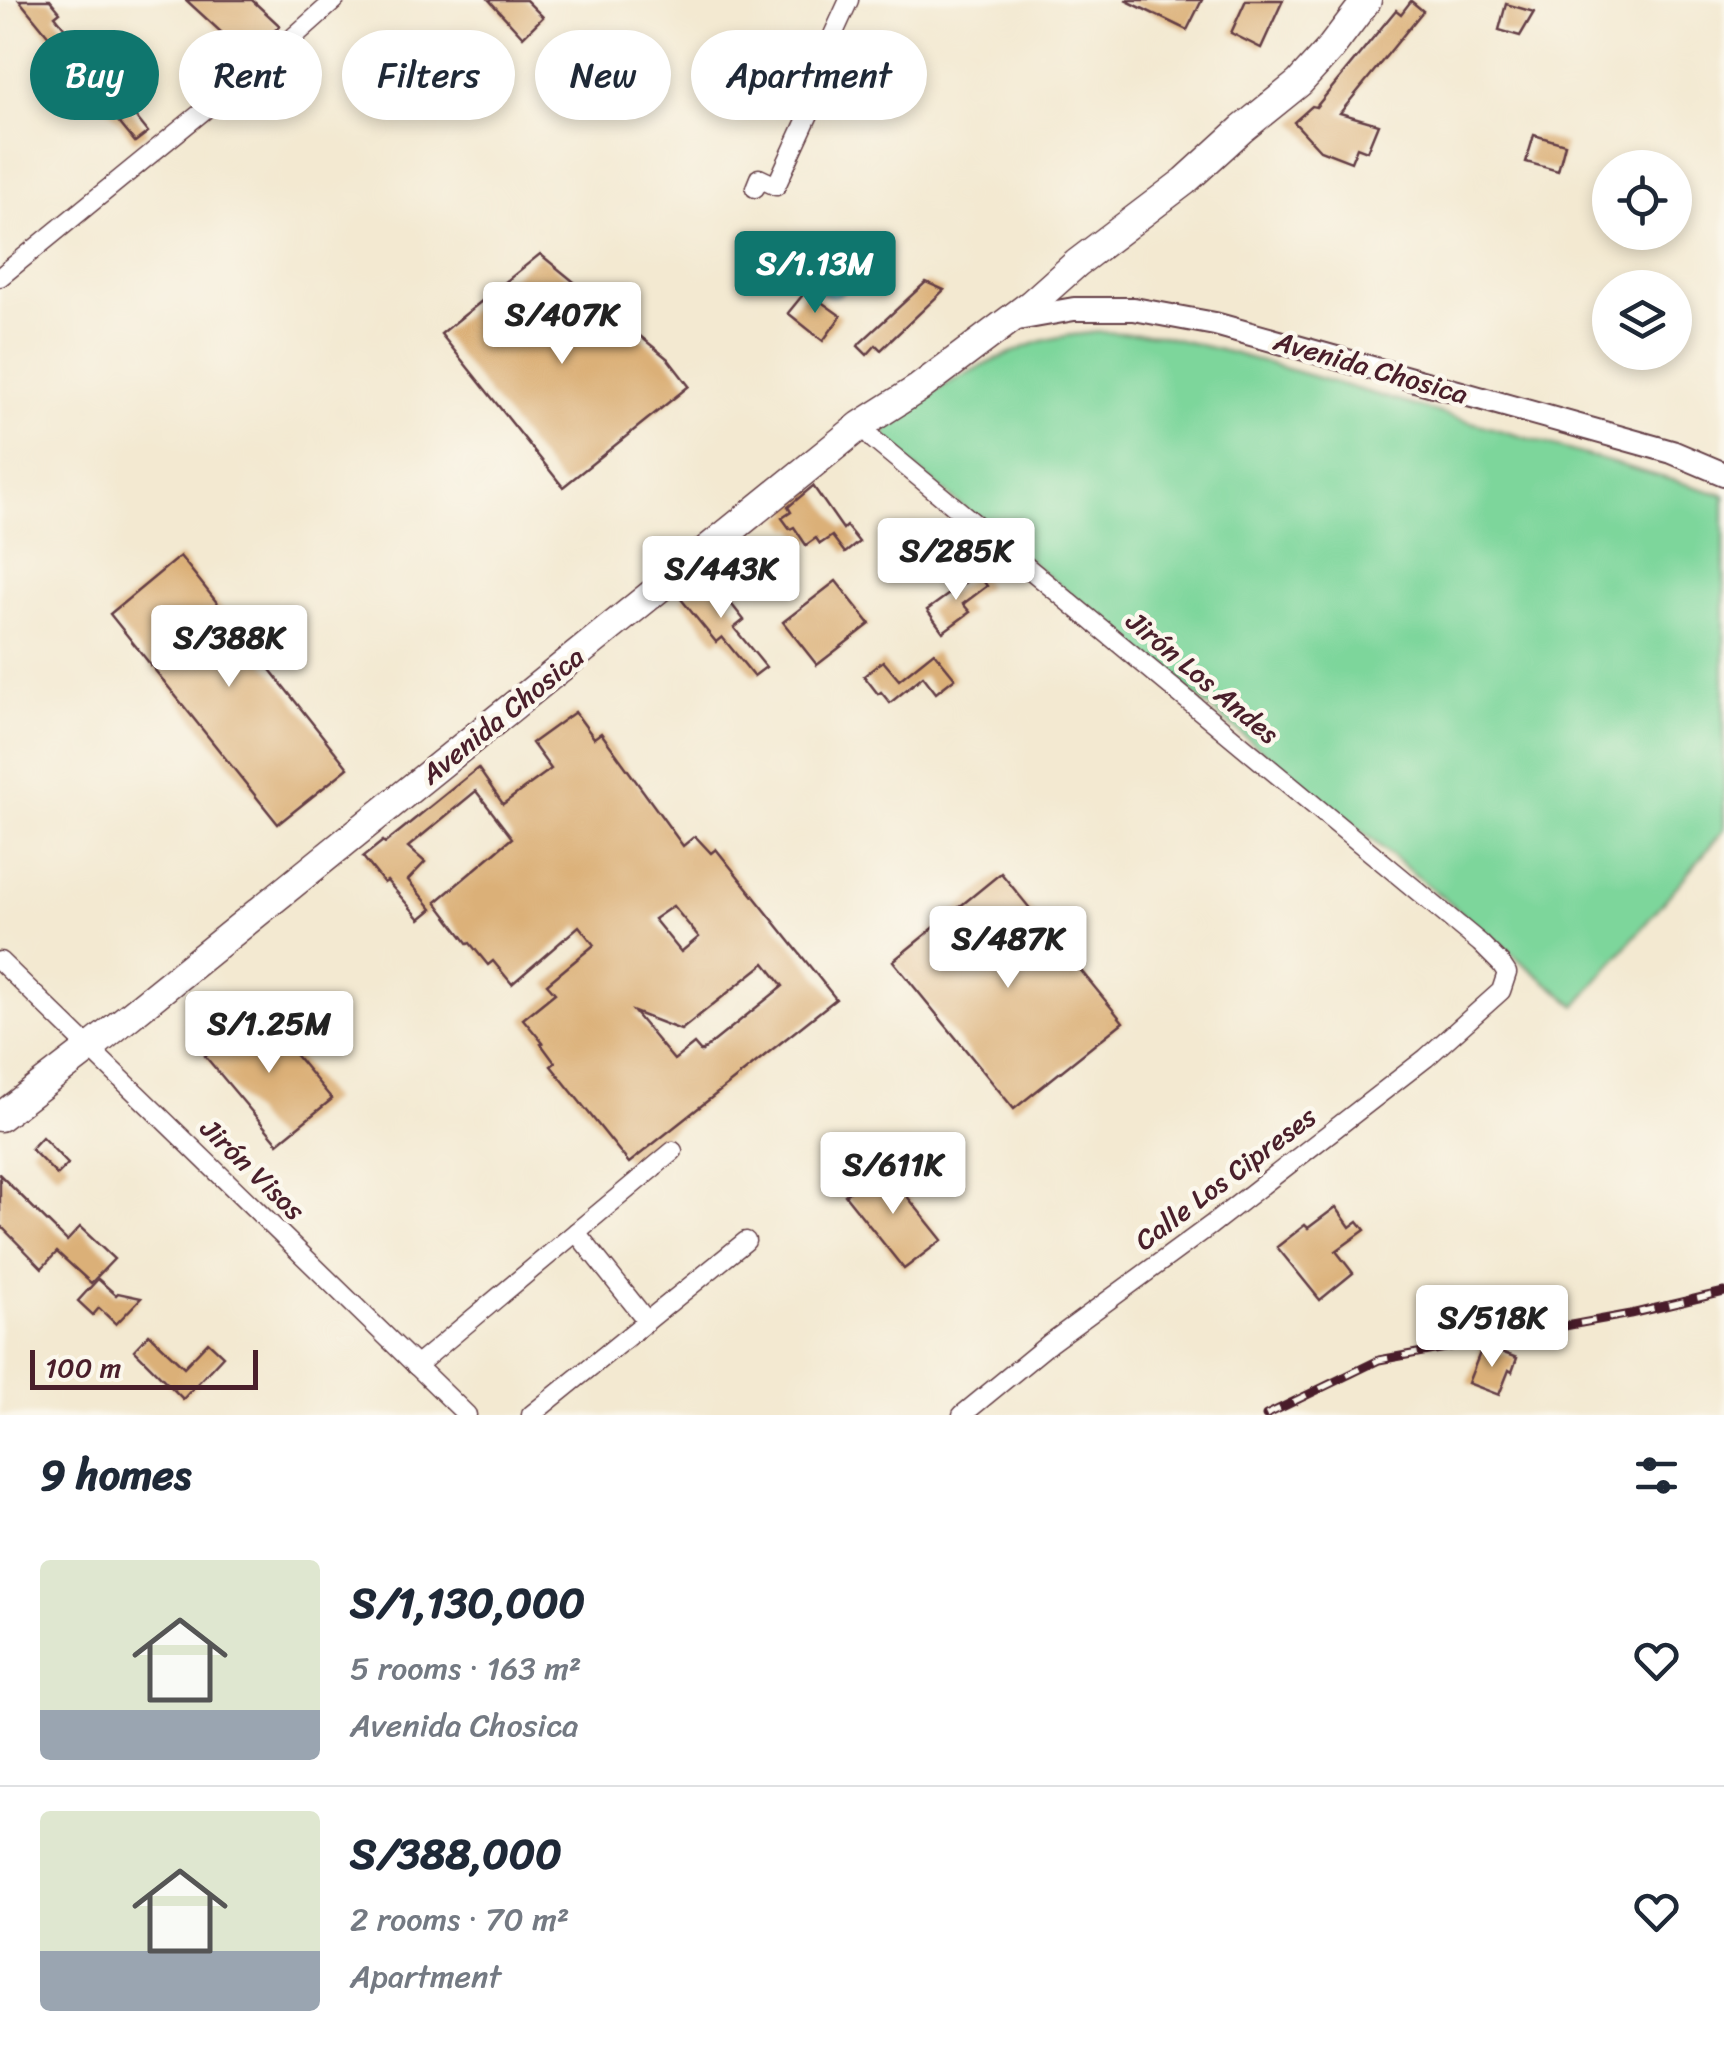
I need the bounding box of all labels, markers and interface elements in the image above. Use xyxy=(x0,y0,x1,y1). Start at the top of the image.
chip: Buy xyxy=(30,30,159,120)
chip: Rent xyxy=(179,30,322,120)
chip: Filters xyxy=(342,30,515,120)
chip: New xyxy=(535,30,671,120)
chip: Apartment xyxy=(691,30,927,120)
map controls xyxy=(1592,150,1692,370)
button: locate xyxy=(1592,150,1692,250)
pin: S/1.13M xyxy=(723,231,907,316)
text: S/1.13M xyxy=(757,235,873,292)
button: layers xyxy=(1592,270,1692,370)
pin: S/407K xyxy=(481,282,643,367)
text: S/407K xyxy=(505,286,619,343)
street label: Avenida Chosica xyxy=(1267,316,1474,419)
pin: S/285K xyxy=(875,518,1037,603)
text: S/285K xyxy=(900,522,1012,579)
pin: S/443K xyxy=(640,536,802,621)
text: S/443K xyxy=(665,540,778,597)
street label: Jirón Los Andes xyxy=(1114,598,1291,757)
pin: S/388K xyxy=(148,605,310,690)
text: S/388K xyxy=(173,609,285,666)
street label: Avenida Chosica xyxy=(409,634,595,798)
pin: S/487K xyxy=(927,906,1089,991)
text: S/487K xyxy=(952,910,1065,967)
pin: S/1.25M xyxy=(177,991,361,1076)
text: S/1.25M xyxy=(207,995,331,1052)
street label: Calle Los Cipreses xyxy=(1124,1093,1327,1263)
street label: Jirón Visos xyxy=(188,1105,317,1233)
pin: S/611K xyxy=(812,1132,974,1217)
text: S/611K xyxy=(842,1136,944,1193)
pin: S/518K xyxy=(1411,1285,1573,1370)
text: S/518K xyxy=(1438,1289,1546,1346)
text: 100 m xyxy=(45,1343,121,1392)
scale bar xyxy=(30,1345,258,1390)
text: 9 homes xyxy=(40,1438,191,1512)
icon: filters xyxy=(1629,1448,1684,1503)
text: S/1,130,000 xyxy=(350,1566,585,1640)
icon: home xyxy=(120,1600,240,1720)
icon: heart xyxy=(1629,1633,1684,1688)
text: 5 rooms · 163 m² xyxy=(350,1640,581,1697)
text: Avenida Chosica xyxy=(350,1697,578,1754)
text: S/388,000 xyxy=(350,1817,562,1891)
icon: home xyxy=(120,1851,240,1971)
icon: heart xyxy=(1629,1884,1684,1939)
text: 2 rooms · 70 m² xyxy=(350,1891,569,1948)
text: Apartment xyxy=(350,1948,501,2005)

